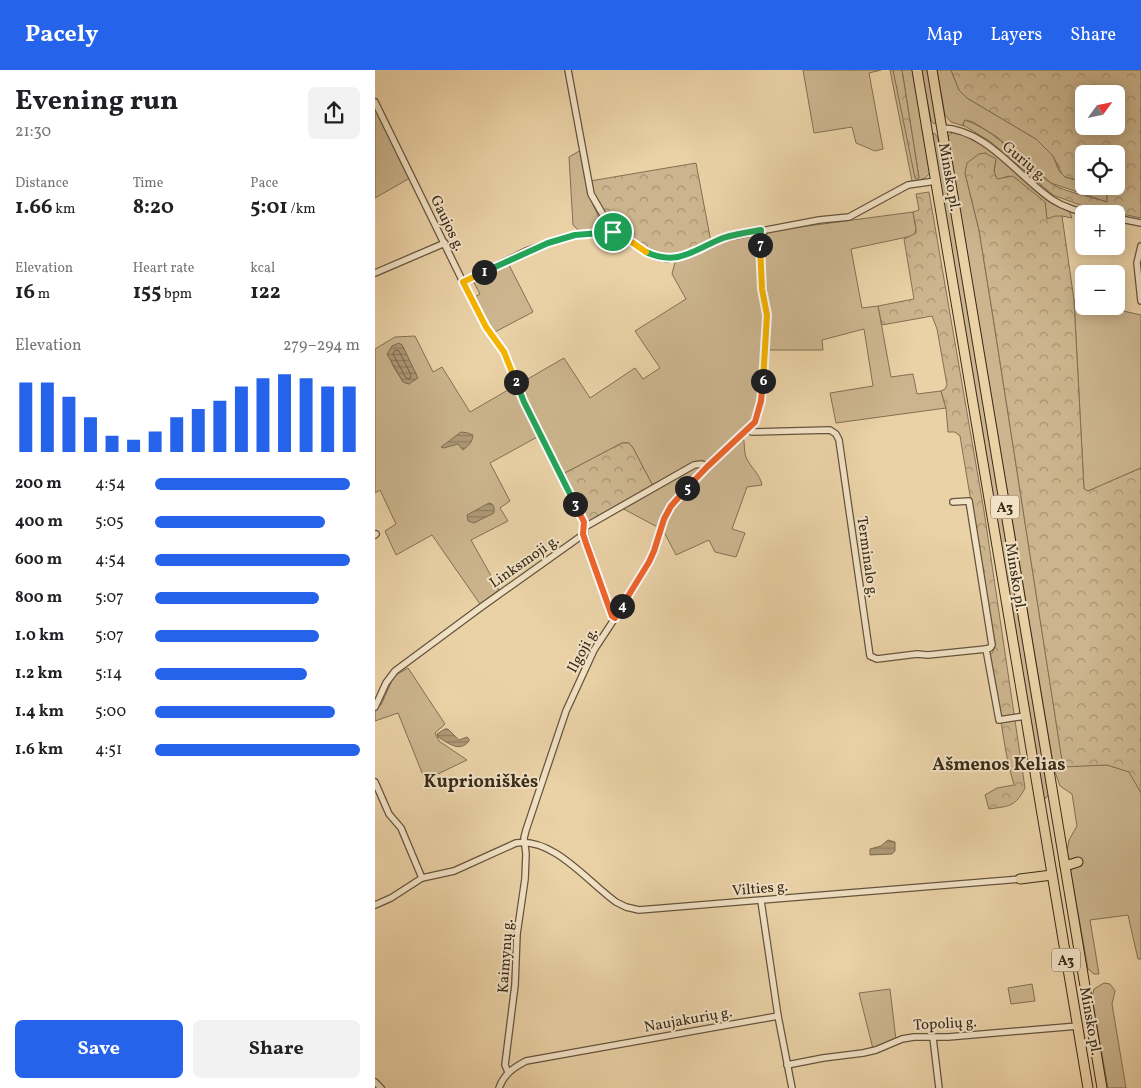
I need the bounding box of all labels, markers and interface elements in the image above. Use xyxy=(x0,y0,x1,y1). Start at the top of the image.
text: Pacely xyxy=(25,18,99,52)
text: Map xyxy=(926,23,962,48)
text: Layers xyxy=(990,23,1042,48)
text: Share xyxy=(1070,23,1116,48)
text: Evening run xyxy=(15,82,179,121)
north arrow xyxy=(1075,85,1125,135)
map controls xyxy=(1075,85,1125,315)
button: share xyxy=(308,87,360,139)
text: 21:30 xyxy=(15,121,51,143)
street label: Gurių g. xyxy=(997,137,1051,187)
street label: Minsko pl. xyxy=(932,141,965,213)
button: locate xyxy=(1075,145,1125,195)
text: Distance xyxy=(15,174,69,193)
text: Time xyxy=(133,174,163,193)
text: Pace xyxy=(250,174,278,193)
street label: Gaujos g. xyxy=(424,192,469,255)
text: 1.66 xyxy=(15,193,52,222)
text: 8:20 xyxy=(133,193,174,222)
text: 5:01 xyxy=(250,193,288,222)
text: km xyxy=(52,200,75,219)
text: /km xyxy=(288,200,316,219)
button: + xyxy=(1075,205,1125,255)
pin xyxy=(592,211,634,253)
icon: arrive xyxy=(599,218,627,246)
pin: 7 xyxy=(747,232,773,258)
text: 7 xyxy=(757,236,764,255)
text: Elevation xyxy=(15,259,73,278)
text: Heart rate xyxy=(133,259,194,278)
text: kcal xyxy=(250,259,275,278)
pin: 1 xyxy=(471,260,497,284)
text: 1 xyxy=(482,263,487,282)
button: − xyxy=(1075,265,1125,315)
text: 16 xyxy=(15,278,35,307)
text: 155 xyxy=(133,278,161,307)
text: 122 xyxy=(250,278,281,307)
text: m xyxy=(35,285,50,304)
text: bpm xyxy=(161,285,192,304)
text: Elevation xyxy=(15,335,82,357)
text: 279–294 m xyxy=(283,335,360,357)
pin: 6 xyxy=(751,368,775,394)
pin: 2 xyxy=(503,370,529,394)
text: 6 xyxy=(760,372,767,391)
text: 2 xyxy=(513,373,520,392)
text: 200 m xyxy=(15,473,62,495)
text: 4:54 xyxy=(95,473,126,495)
pin: 5 xyxy=(675,476,699,500)
text: 5 xyxy=(684,479,691,498)
pin: 3 xyxy=(563,492,587,516)
text: 3 xyxy=(572,495,579,514)
road number: A3 xyxy=(991,496,1019,518)
text: 400 m xyxy=(15,511,63,533)
text: 5:05 xyxy=(95,511,124,533)
street label: Terminalo g. xyxy=(850,515,883,599)
street label: Linksmoji g. xyxy=(486,530,564,594)
street label: Minsko pl. xyxy=(999,541,1030,613)
text: 600 m xyxy=(15,549,62,571)
text: 4:54 xyxy=(95,549,126,571)
text: 800 m xyxy=(15,587,62,609)
text: 5:07 xyxy=(95,587,124,609)
pin: 4 xyxy=(609,594,635,618)
text: 4 xyxy=(618,597,627,616)
street label: Ilgoji g. xyxy=(563,624,604,677)
text: 1.0 km xyxy=(15,625,64,647)
text: 5:07 xyxy=(95,625,124,647)
text: 1.2 km xyxy=(15,663,63,685)
text: 5:14 xyxy=(95,663,122,685)
text: 1.4 km xyxy=(15,701,64,723)
text: 5:00 xyxy=(95,701,126,723)
text: 1.6 km xyxy=(15,739,63,761)
text: 4:51 xyxy=(95,739,122,761)
district label: Ašmenos Kelias xyxy=(932,753,1066,778)
district label: Kuprioniškės xyxy=(424,770,538,795)
street label: Vilties g. xyxy=(731,877,789,902)
street label: Kaimynų g. xyxy=(493,918,520,994)
road number: A3 xyxy=(1052,948,1080,972)
street label: Minsko pl. xyxy=(1073,985,1106,1057)
street label: Naujakurių g. xyxy=(643,1002,734,1039)
street label: Topolių g. xyxy=(913,1012,977,1037)
button: Save xyxy=(15,1020,183,1078)
button: Share xyxy=(193,1020,360,1078)

